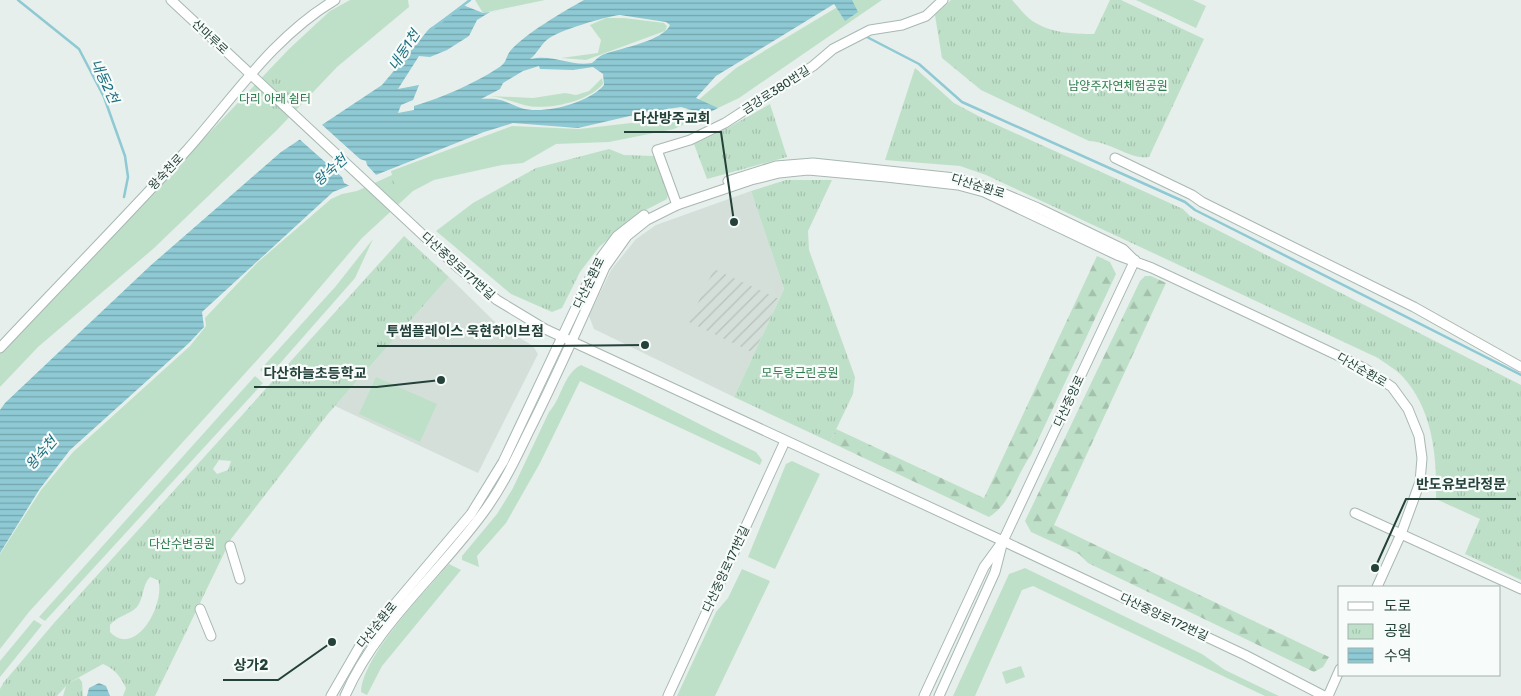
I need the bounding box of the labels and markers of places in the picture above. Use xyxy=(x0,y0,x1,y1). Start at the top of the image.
callout: 다산방주교회 xyxy=(624,103,721,132)
callout: 투썸플레이스 욱현하이브점 xyxy=(377,317,554,346)
callout: 다산하늘초등학교 xyxy=(254,358,377,387)
callout: 반도유보라정문 xyxy=(1406,470,1516,499)
callout: 상가2 xyxy=(223,651,278,680)

